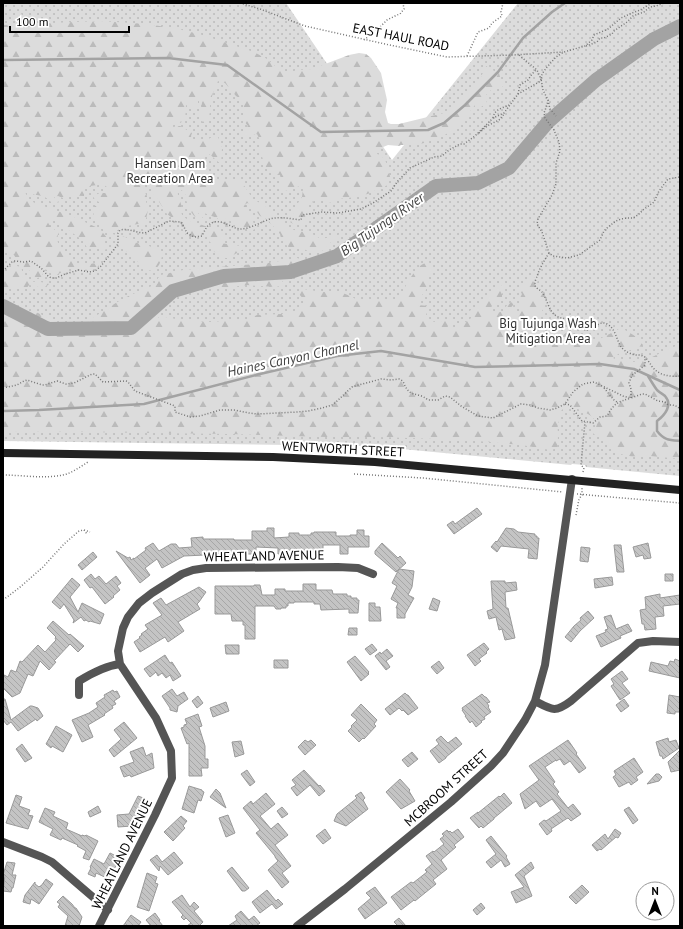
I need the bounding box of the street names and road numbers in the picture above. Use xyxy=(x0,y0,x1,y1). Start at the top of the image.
street label: EAST HAUL ROAD xyxy=(351,19,451,55)
street label: WENTWORTH STREET xyxy=(281,437,405,461)
street label: WHEATLAND AVENUE xyxy=(204,546,325,566)
street label: MCBROOM STREET xyxy=(401,746,491,830)
street label: WHEATLAND AVENUE xyxy=(88,796,156,912)

